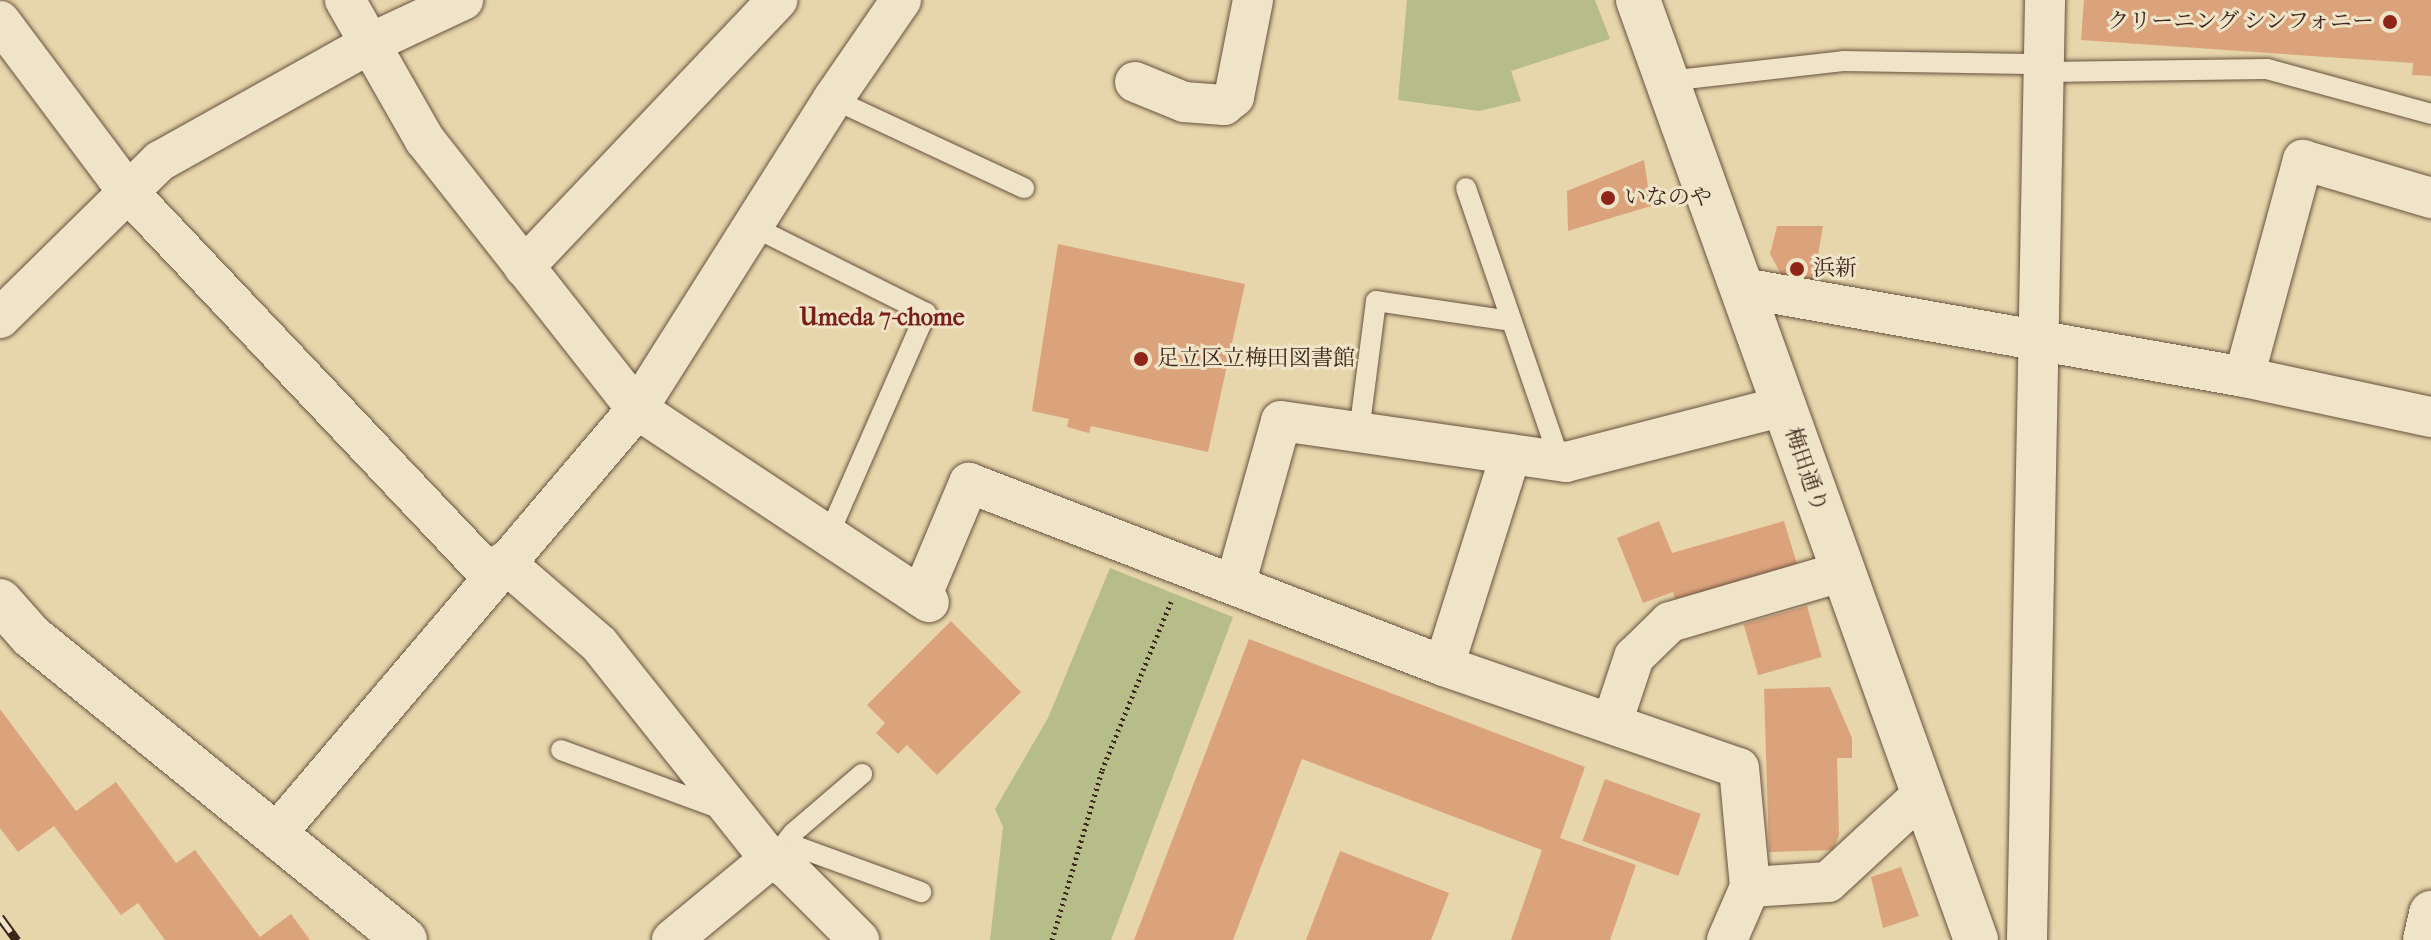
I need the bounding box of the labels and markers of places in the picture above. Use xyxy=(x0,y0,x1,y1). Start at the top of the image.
place label: クリーニング シンフォニー xyxy=(2105,9,2374,35)
marker: クリーニング シンフォニー xyxy=(2381,13,2399,31)
place label: いなのや xyxy=(1624,185,1712,211)
marker: いなのや xyxy=(1599,189,1617,207)
place label: 浜新 xyxy=(1813,256,1857,282)
marker: 浜新 xyxy=(1788,260,1806,278)
place label: 足立区立梅田図書館 xyxy=(1157,346,1355,372)
marker: 足立区立梅田図書館 xyxy=(1132,350,1150,368)

